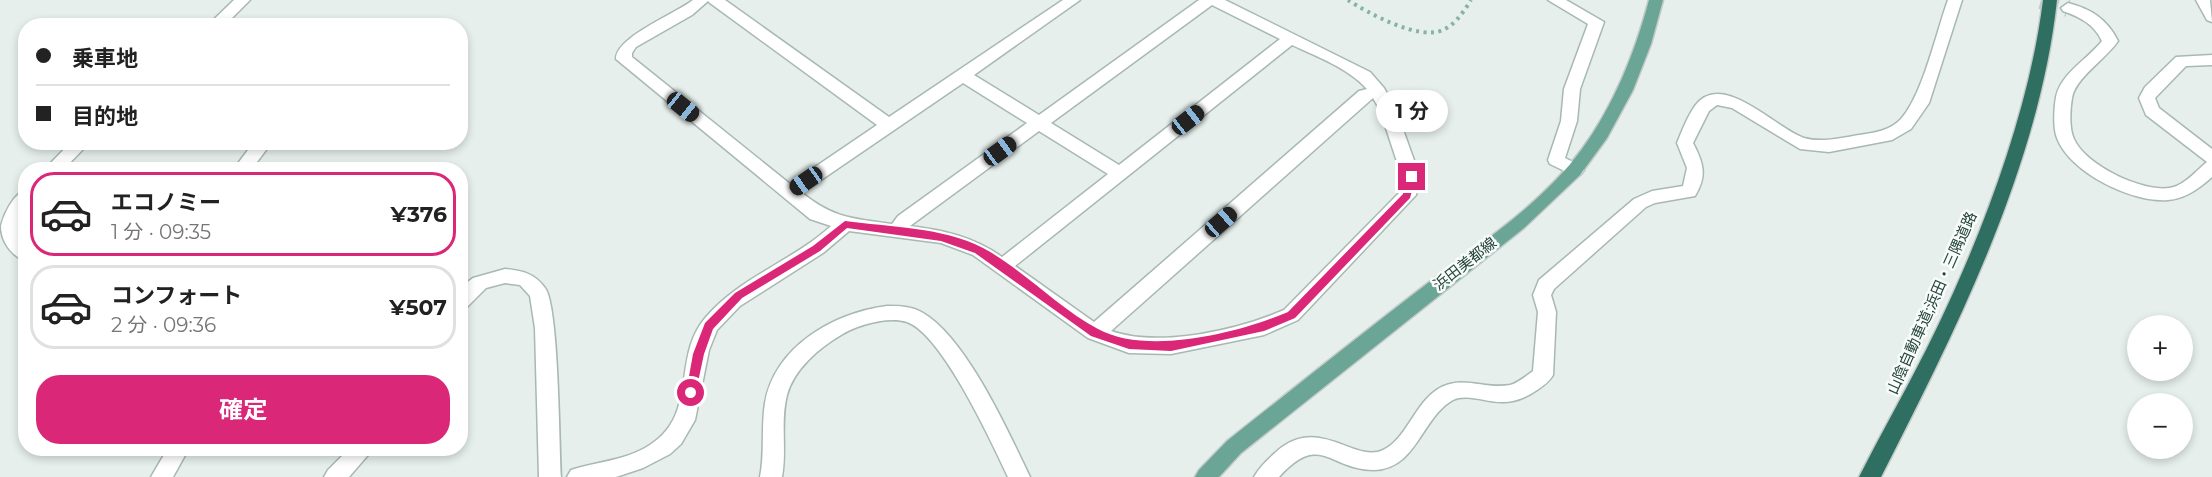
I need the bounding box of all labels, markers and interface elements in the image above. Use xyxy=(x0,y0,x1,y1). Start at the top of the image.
text: 乗車地 xyxy=(72,45,138,72)
car xyxy=(663,89,703,125)
callout: 1 分 xyxy=(1376,90,1448,132)
text: 1 分 xyxy=(1395,99,1429,123)
car xyxy=(1168,102,1208,138)
text: 目的地 xyxy=(72,103,138,130)
car xyxy=(980,133,1020,169)
car xyxy=(786,163,826,199)
route end xyxy=(1398,163,1425,190)
icon: car xyxy=(39,187,93,241)
text: エコノミー xyxy=(111,189,221,216)
text: ¥376 xyxy=(391,201,447,228)
car xyxy=(1202,203,1240,241)
street label: 山陰自動車道;浜田・三隅道路 xyxy=(1883,208,1981,397)
text: 1 分 · 09:35 xyxy=(111,220,211,244)
street label: 浜田美都線 xyxy=(1429,233,1500,294)
icon: car xyxy=(39,280,93,334)
text: コンフォート xyxy=(111,282,242,309)
text: ¥507 xyxy=(389,294,447,321)
text: 2 分 · 09:36 xyxy=(111,313,216,337)
map controls xyxy=(2127,315,2193,459)
button: + xyxy=(2127,315,2193,381)
button: 確定 xyxy=(36,375,450,444)
route start xyxy=(677,379,704,406)
button: − xyxy=(2127,393,2193,459)

